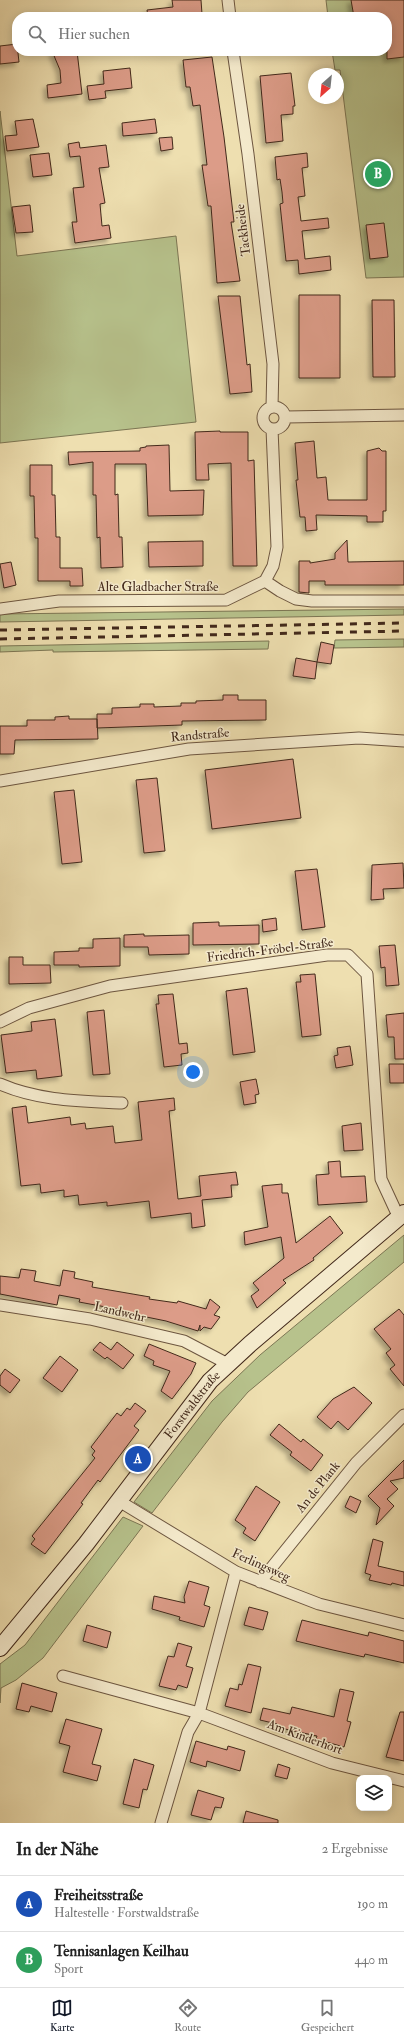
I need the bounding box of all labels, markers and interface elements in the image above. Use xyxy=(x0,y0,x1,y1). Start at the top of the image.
search box xyxy=(12,12,392,56)
icon: search xyxy=(26,23,48,45)
text: Hier suchen xyxy=(58,25,130,44)
north arrow xyxy=(308,68,344,104)
pin: B xyxy=(365,159,391,189)
street label: Tackheide xyxy=(232,202,254,257)
street label: Alte Gladbacher Straße xyxy=(97,579,219,595)
street label: Randstraße xyxy=(170,724,231,746)
street label: Friedrich-Fröbel-Straße xyxy=(206,934,335,966)
your location xyxy=(183,1062,203,1082)
street label: Landwehr xyxy=(92,1298,148,1326)
street label: Forstwaldstraße xyxy=(161,1367,224,1442)
pin: A xyxy=(125,1444,151,1474)
street label: An de Plank xyxy=(292,1457,344,1517)
street label: Ferlingsweg xyxy=(229,1545,293,1585)
street label: Am Kinderhort xyxy=(264,1716,345,1758)
map controls xyxy=(356,1775,392,1811)
button: layers xyxy=(356,1775,392,1811)
text: In der Nähe xyxy=(16,1839,98,1860)
text: 2 Ergebnisse xyxy=(322,1841,388,1857)
text: Freiheitsstraße xyxy=(54,1886,143,1905)
text: A xyxy=(25,1896,33,1912)
text: 190 m xyxy=(357,1896,388,1912)
text: Haltestelle · Forstwaldstraße xyxy=(54,1905,199,1921)
text: Tennisanlagen Keilhau xyxy=(54,1942,189,1961)
text: B xyxy=(25,1952,33,1968)
text: 440 m xyxy=(354,1952,388,1968)
text: Sport xyxy=(54,1961,83,1977)
tab: Karte xyxy=(50,1997,74,2034)
tab: Route xyxy=(174,1997,201,2034)
tab: Gespeichert xyxy=(301,1997,354,2034)

